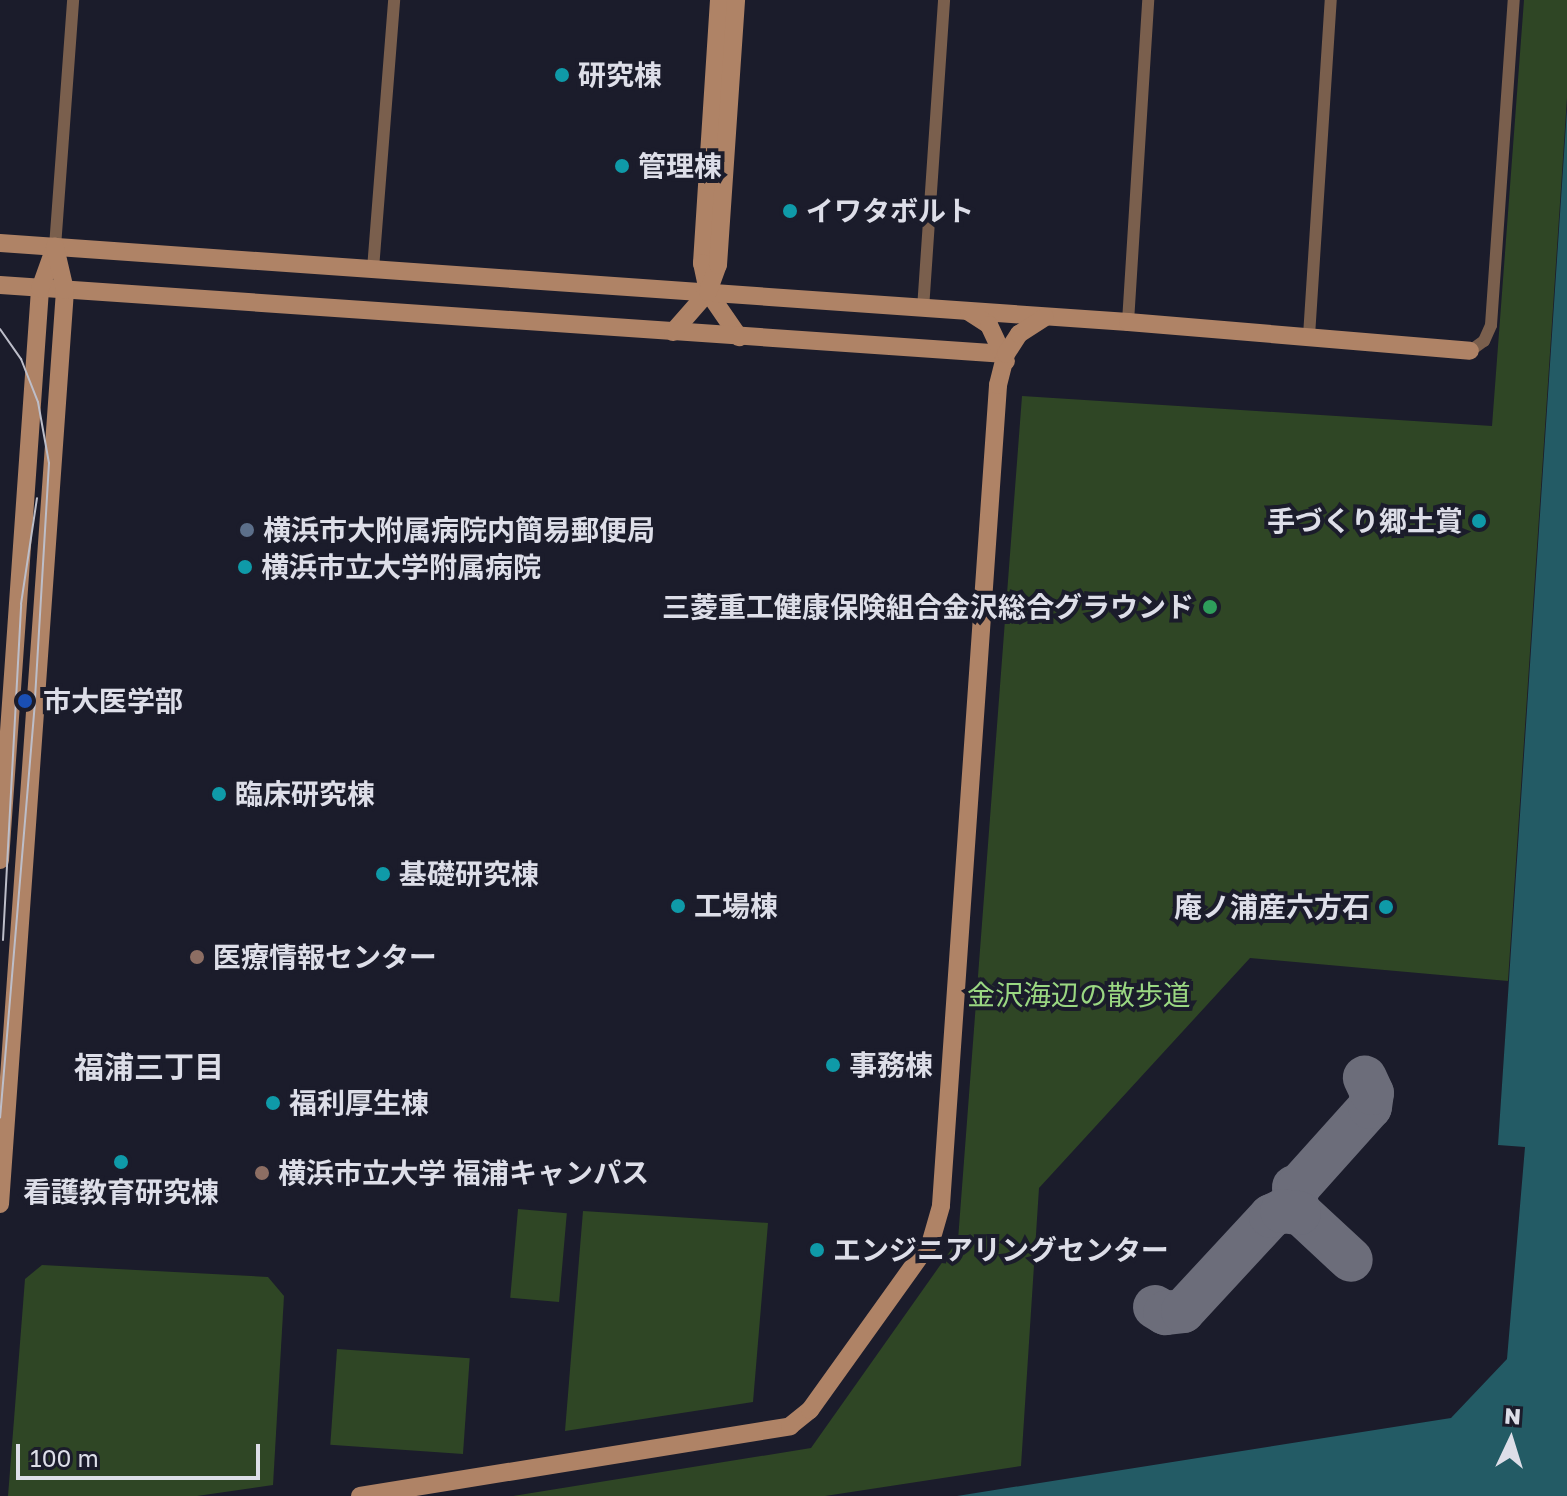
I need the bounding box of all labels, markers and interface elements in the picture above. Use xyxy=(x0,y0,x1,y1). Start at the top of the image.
place label: 研究棟 xyxy=(578,58,662,92)
marker: 研究棟 xyxy=(553,66,571,84)
place label: 管理棟 xyxy=(638,149,722,183)
marker: 管理棟 xyxy=(613,157,631,175)
place label: イワタボルト xyxy=(806,194,974,228)
marker: イワタボルト xyxy=(781,202,799,220)
place label: 手づくり郷土賞 xyxy=(1267,504,1463,538)
marker: 手づくり郷土賞 xyxy=(1470,512,1488,530)
place label: 横浜市大附属病院内簡易郵便局 xyxy=(263,513,655,547)
marker: 横浜市大附属病院内簡易郵便局 xyxy=(238,521,256,539)
place label: 横浜市立大学附属病院 xyxy=(261,550,541,584)
marker: 横浜市立大学附属病院 xyxy=(236,558,254,576)
place label: 三菱重工健康保険組合金沢総合グラウンド xyxy=(662,590,1194,624)
marker: 三菱重工健康保険組合金沢総合グラウンド xyxy=(1201,598,1219,616)
place label: 市大医学部 xyxy=(43,684,183,718)
marker: 市大医学部 xyxy=(14,690,36,712)
place label: 臨床研究棟 xyxy=(235,777,375,811)
marker: 臨床研究棟 xyxy=(210,785,228,803)
place label: 基礎研究棟 xyxy=(399,857,539,891)
marker: 基礎研究棟 xyxy=(374,865,392,883)
place label: 工場棟 xyxy=(694,889,778,923)
place label: 庵ノ浦産六方石 xyxy=(1174,890,1370,924)
marker: 工場棟 xyxy=(669,897,687,915)
marker: 庵ノ浦産六方石 xyxy=(1377,898,1395,916)
place label: 医療情報センター xyxy=(213,940,437,974)
marker: 医療情報センター xyxy=(188,948,206,966)
park label: 金沢海辺の散歩道 xyxy=(967,978,1191,1012)
place label: 事務棟 xyxy=(849,1048,933,1082)
district label: 福浦三丁目 xyxy=(74,1049,224,1085)
marker: 事務棟 xyxy=(824,1056,842,1074)
place label: 福利厚生棟 xyxy=(289,1086,429,1120)
marker: 福利厚生棟 xyxy=(264,1094,282,1112)
marker: 看護教育研究棟 xyxy=(112,1153,130,1171)
place label: 横浜市立大学 福浦キャンパス xyxy=(278,1156,649,1190)
marker: 横浜市立大学 福浦キャンパス xyxy=(253,1164,271,1182)
place label: 看護教育研究棟 xyxy=(23,1175,219,1209)
place label: エンジニアリングセンター xyxy=(833,1233,1169,1267)
marker: エンジニアリングセンター xyxy=(808,1241,826,1259)
north arrow xyxy=(1471,1400,1551,1480)
text: N xyxy=(1503,1402,1522,1430)
scale bar xyxy=(20,1428,264,1478)
text: 100 m xyxy=(30,1443,99,1472)

